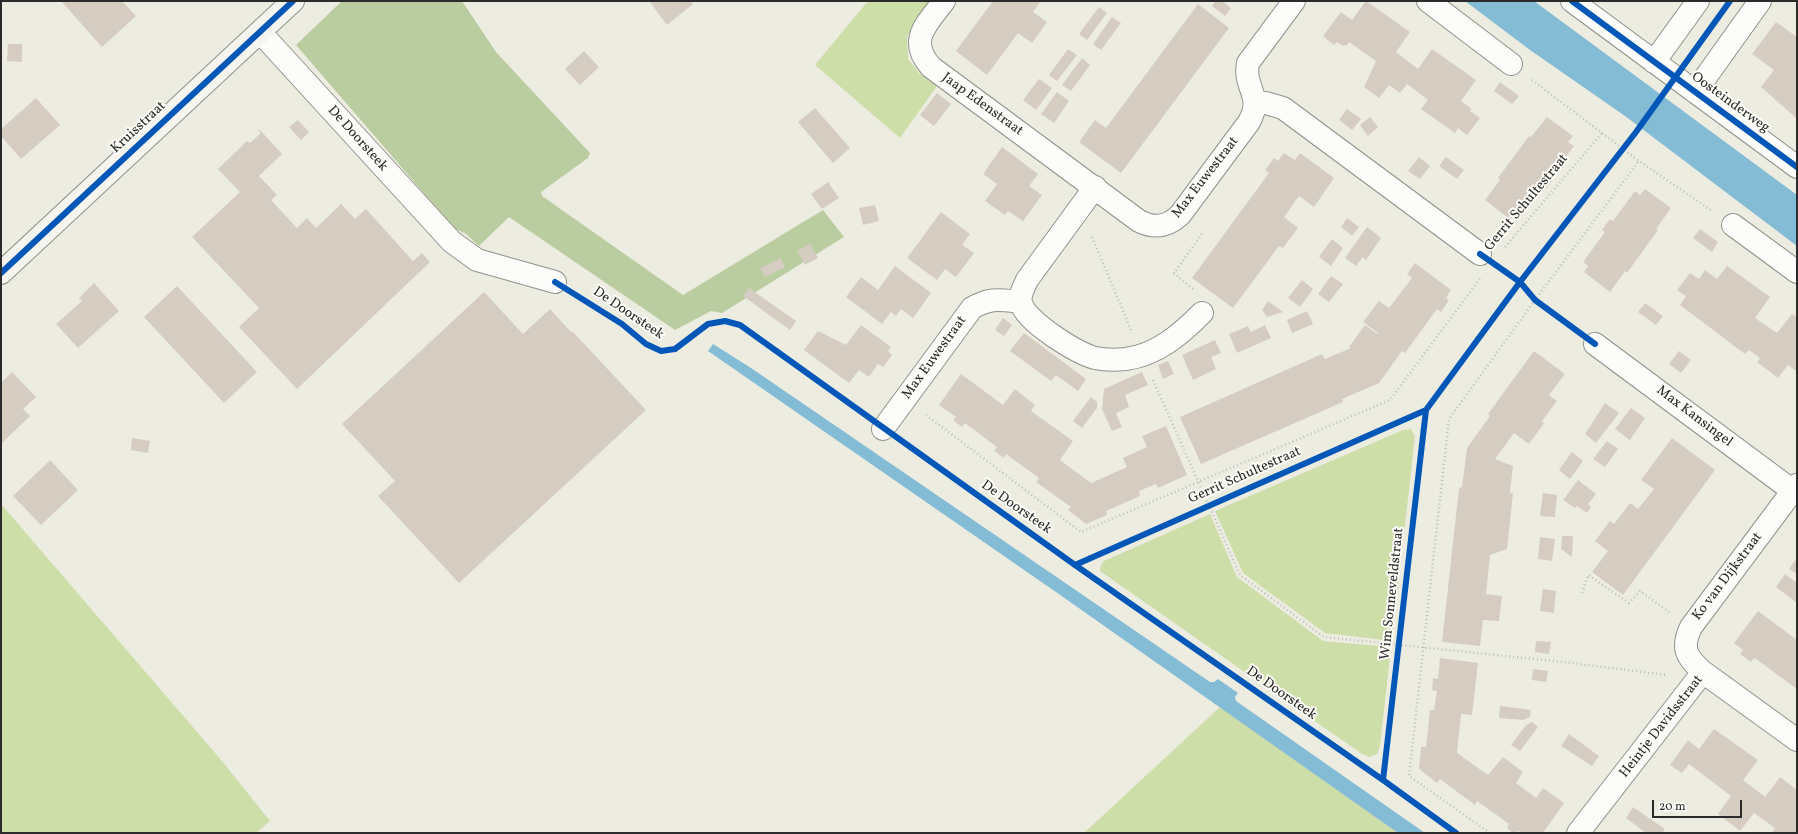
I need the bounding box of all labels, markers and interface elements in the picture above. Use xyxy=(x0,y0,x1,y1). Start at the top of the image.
street label: Oosteinderweg xyxy=(1688,69,1772,137)
street label: Jaap Edenstraat xyxy=(938,70,1026,140)
street label: Kruisstraat xyxy=(108,98,170,158)
street label: De Doorsteek xyxy=(323,103,391,175)
street label: Max Euwestraat xyxy=(1169,134,1243,222)
street label: Gerrit Schultestraat xyxy=(1482,151,1572,255)
street label: De Doorsteek xyxy=(589,284,667,344)
street label: Max Euwestraat xyxy=(899,313,971,403)
street label: Max Kansingel xyxy=(1652,383,1736,451)
street label: Gerrit Schultestraat xyxy=(1186,444,1304,508)
street label: De Doorsteek xyxy=(977,478,1055,538)
street label: Wim Sonneveldstraat xyxy=(1378,527,1408,661)
street label: Ko van Dijkstraat xyxy=(1689,530,1767,624)
street label: De Doorsteek xyxy=(1242,664,1320,724)
street label: Heintje Davidsstraat xyxy=(1617,672,1707,782)
scale bar xyxy=(1654,792,1744,818)
text: 20 m xyxy=(1659,799,1686,815)

